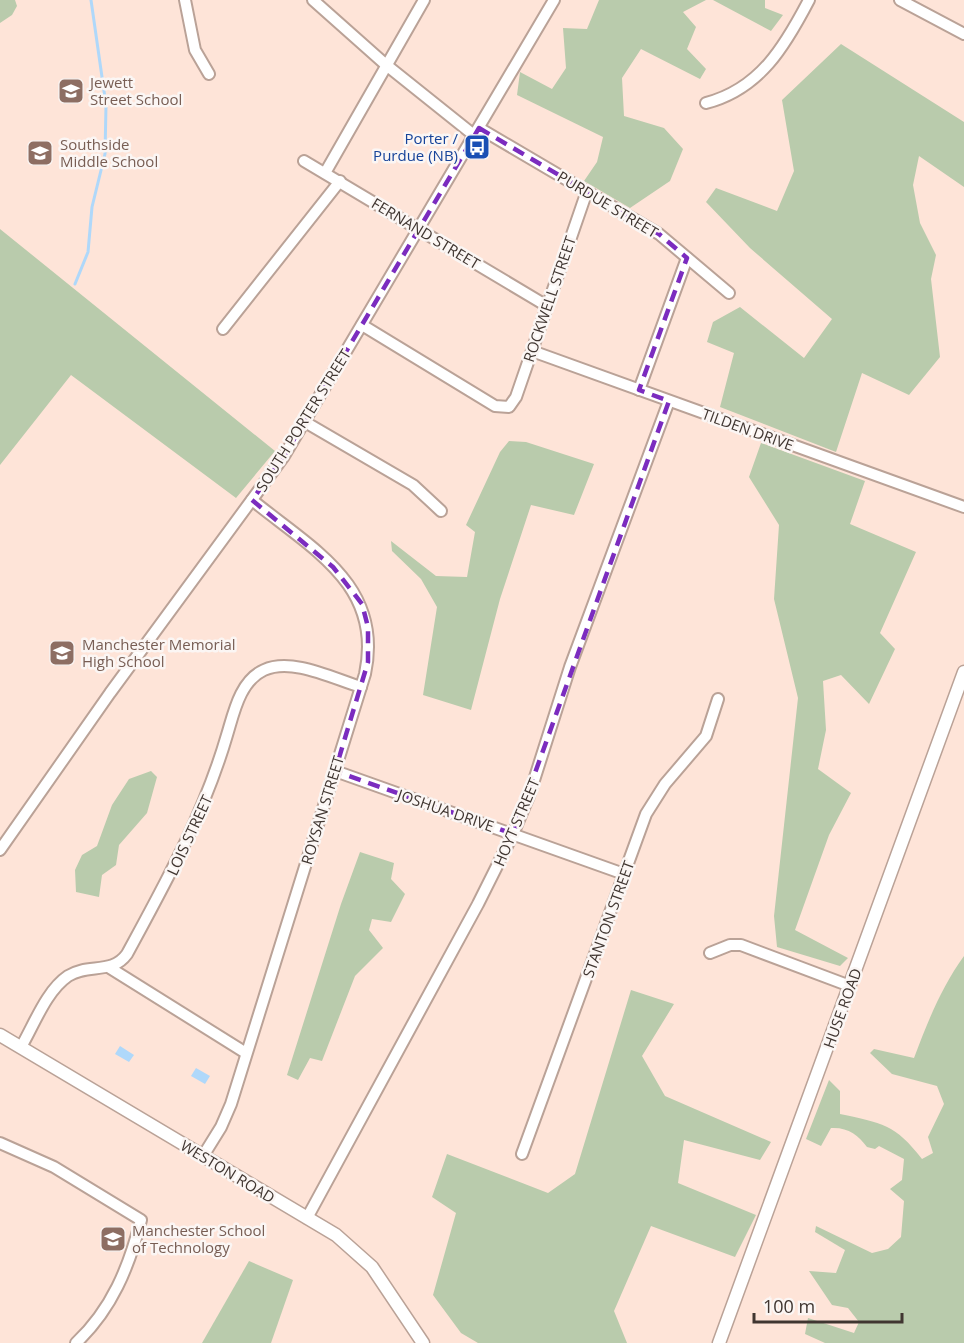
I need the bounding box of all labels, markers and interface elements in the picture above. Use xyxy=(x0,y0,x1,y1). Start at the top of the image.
place label: Jewett Street School xyxy=(88,72,182,109)
school or university icon: Jewett Street School xyxy=(56,76,86,106)
place label: Porter / Purdue (NB) xyxy=(373,128,458,165)
bus stop icon: Porter / Purdue (NB) xyxy=(462,132,492,162)
place label: Southside Middle School xyxy=(60,134,158,171)
school or university icon: Southside Middle School xyxy=(25,138,55,168)
street label: PURDUE STREET xyxy=(554,166,663,242)
street label: FERNAND STREET xyxy=(368,193,484,274)
street label: ROCKWELL STREET xyxy=(518,233,580,365)
street label: SOUTH PORTER STREET xyxy=(251,344,355,495)
street label: TILDEN DRIVE xyxy=(699,403,797,455)
place label: Manchester Memorial High School xyxy=(82,634,236,671)
school or university icon: Manchester Memorial High School xyxy=(47,638,77,668)
street label: ROYSAN STREET xyxy=(296,752,348,867)
street label: HOYT STREET xyxy=(488,774,544,869)
street label: JOSHUA DRIVE xyxy=(393,783,497,836)
street label: LOIS STREET xyxy=(162,791,217,878)
street label: STANTON STREET xyxy=(578,857,639,980)
street label: HUSE ROAD xyxy=(818,965,866,1051)
street label: WESTON ROAD xyxy=(177,1135,279,1207)
place label: Manchester School of Technology xyxy=(132,1220,265,1257)
school or university icon: Manchester School of Technology xyxy=(98,1224,128,1254)
scale bar xyxy=(754,1286,902,1324)
text: 100 m xyxy=(763,1294,815,1318)

